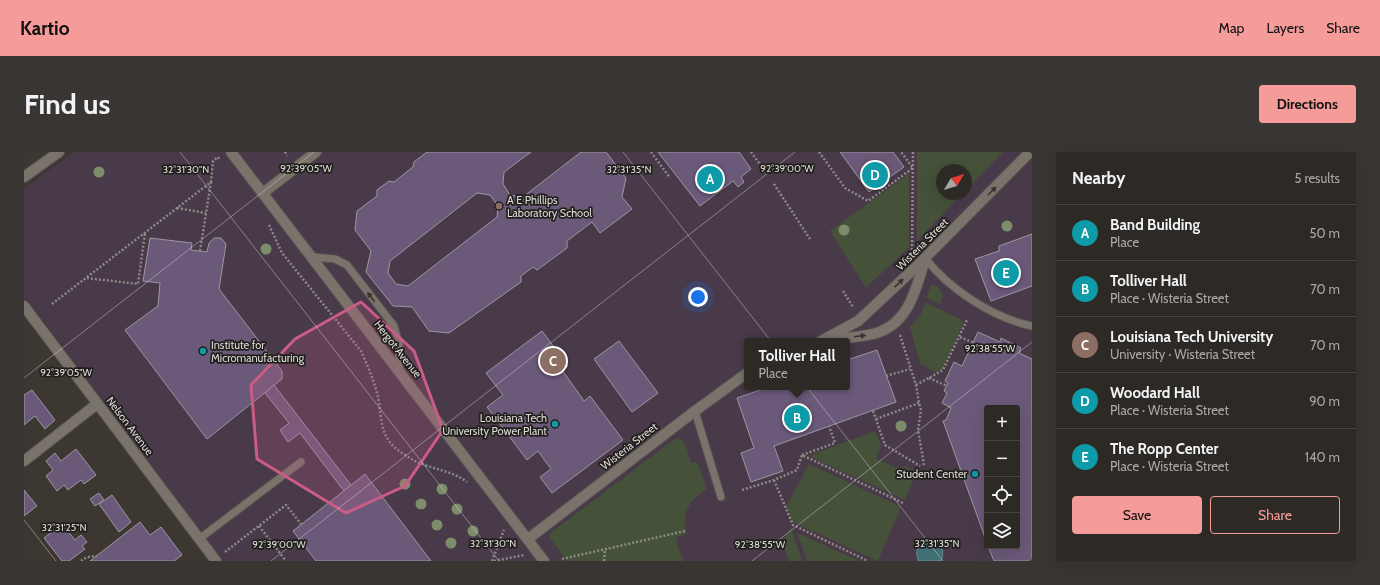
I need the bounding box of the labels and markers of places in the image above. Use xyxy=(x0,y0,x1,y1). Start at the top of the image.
pin: D xyxy=(862,160,888,190)
pin: A xyxy=(697,164,723,194)
place label: A E Phillips Laboratory School xyxy=(507,193,592,220)
marker: A E Phillips Laboratory School xyxy=(494,201,504,211)
pin: E xyxy=(993,258,1019,288)
place label: Institute for Micromanufacturing xyxy=(211,338,305,365)
marker: Institute for Micromanufacturing xyxy=(198,346,208,356)
pin: C xyxy=(540,346,566,376)
pin: B xyxy=(784,403,810,433)
place label: Louisiana Tech University Power Plant xyxy=(442,411,547,438)
marker: Louisiana Tech University Power Plant xyxy=(550,419,560,429)
place label: Student Center xyxy=(896,467,968,481)
marker: Student Center xyxy=(970,469,980,479)

